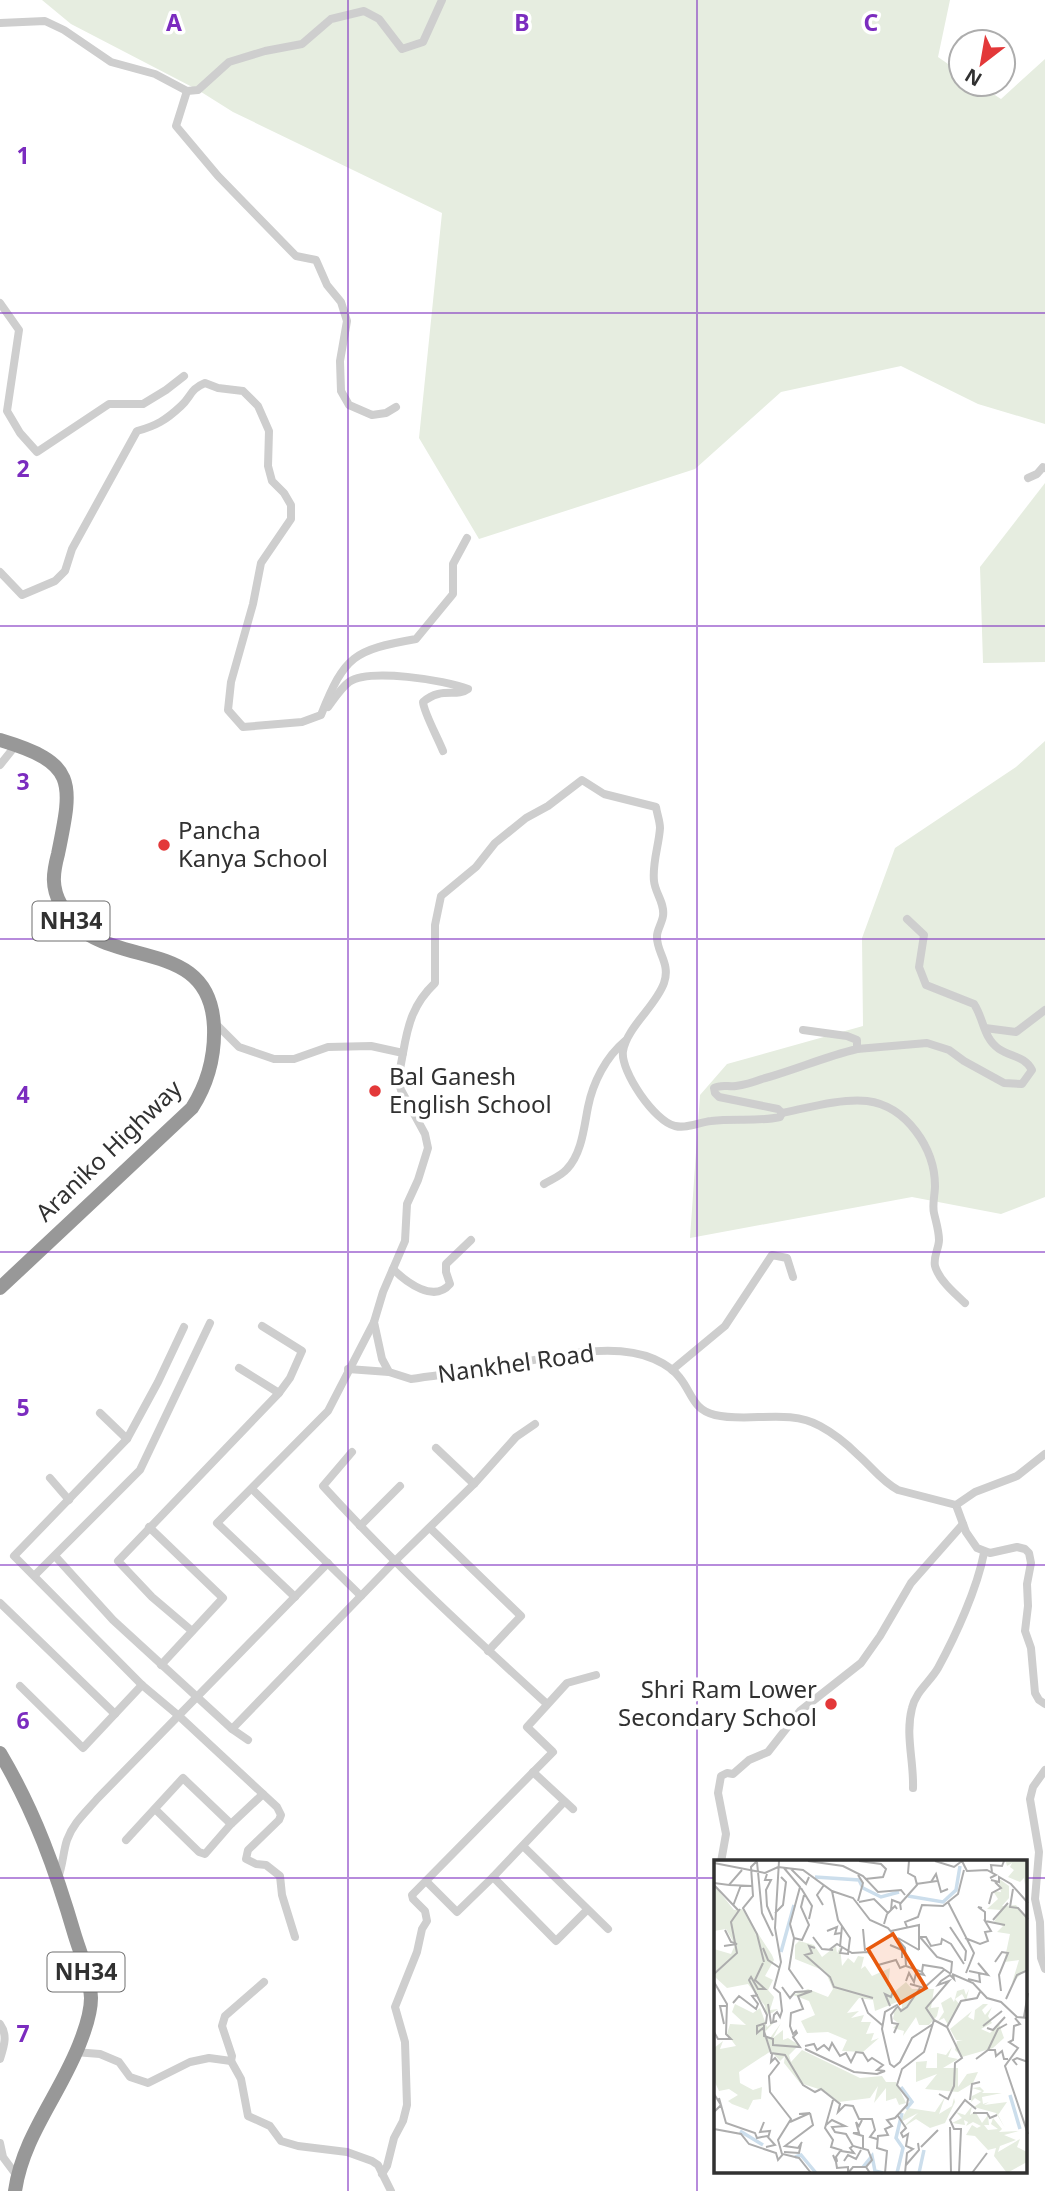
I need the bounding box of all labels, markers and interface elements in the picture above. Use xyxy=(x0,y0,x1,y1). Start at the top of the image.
text: A xyxy=(166,6,182,38)
text: B xyxy=(514,6,530,38)
text: C xyxy=(864,6,879,38)
north arrow xyxy=(947,28,1017,98)
text: N xyxy=(960,62,987,93)
text: 1 xyxy=(16,139,30,171)
text: 2 xyxy=(16,452,30,484)
text: 3 xyxy=(16,765,30,797)
place label: Pancha Kanya School xyxy=(178,813,328,874)
marker: Pancha Kanya School xyxy=(156,837,172,853)
road number: NH34 xyxy=(32,902,110,940)
place label: Bal Ganesh English School xyxy=(389,1059,552,1120)
street label: Araniko Highway xyxy=(28,1071,189,1228)
text: 4 xyxy=(16,1078,30,1110)
marker: Bal Ganesh English School xyxy=(367,1083,383,1099)
street label: Nankhel Road xyxy=(435,1335,596,1390)
text: 5 xyxy=(16,1391,30,1423)
place label: Shri Ram Lower Secondary School xyxy=(618,1672,817,1733)
marker: Shri Ram Lower Secondary School xyxy=(823,1696,839,1712)
text: 6 xyxy=(16,1704,30,1736)
inset map xyxy=(714,1860,1028,2174)
road number: NH34 xyxy=(48,1952,124,1992)
text: 7 xyxy=(16,2017,30,2049)

